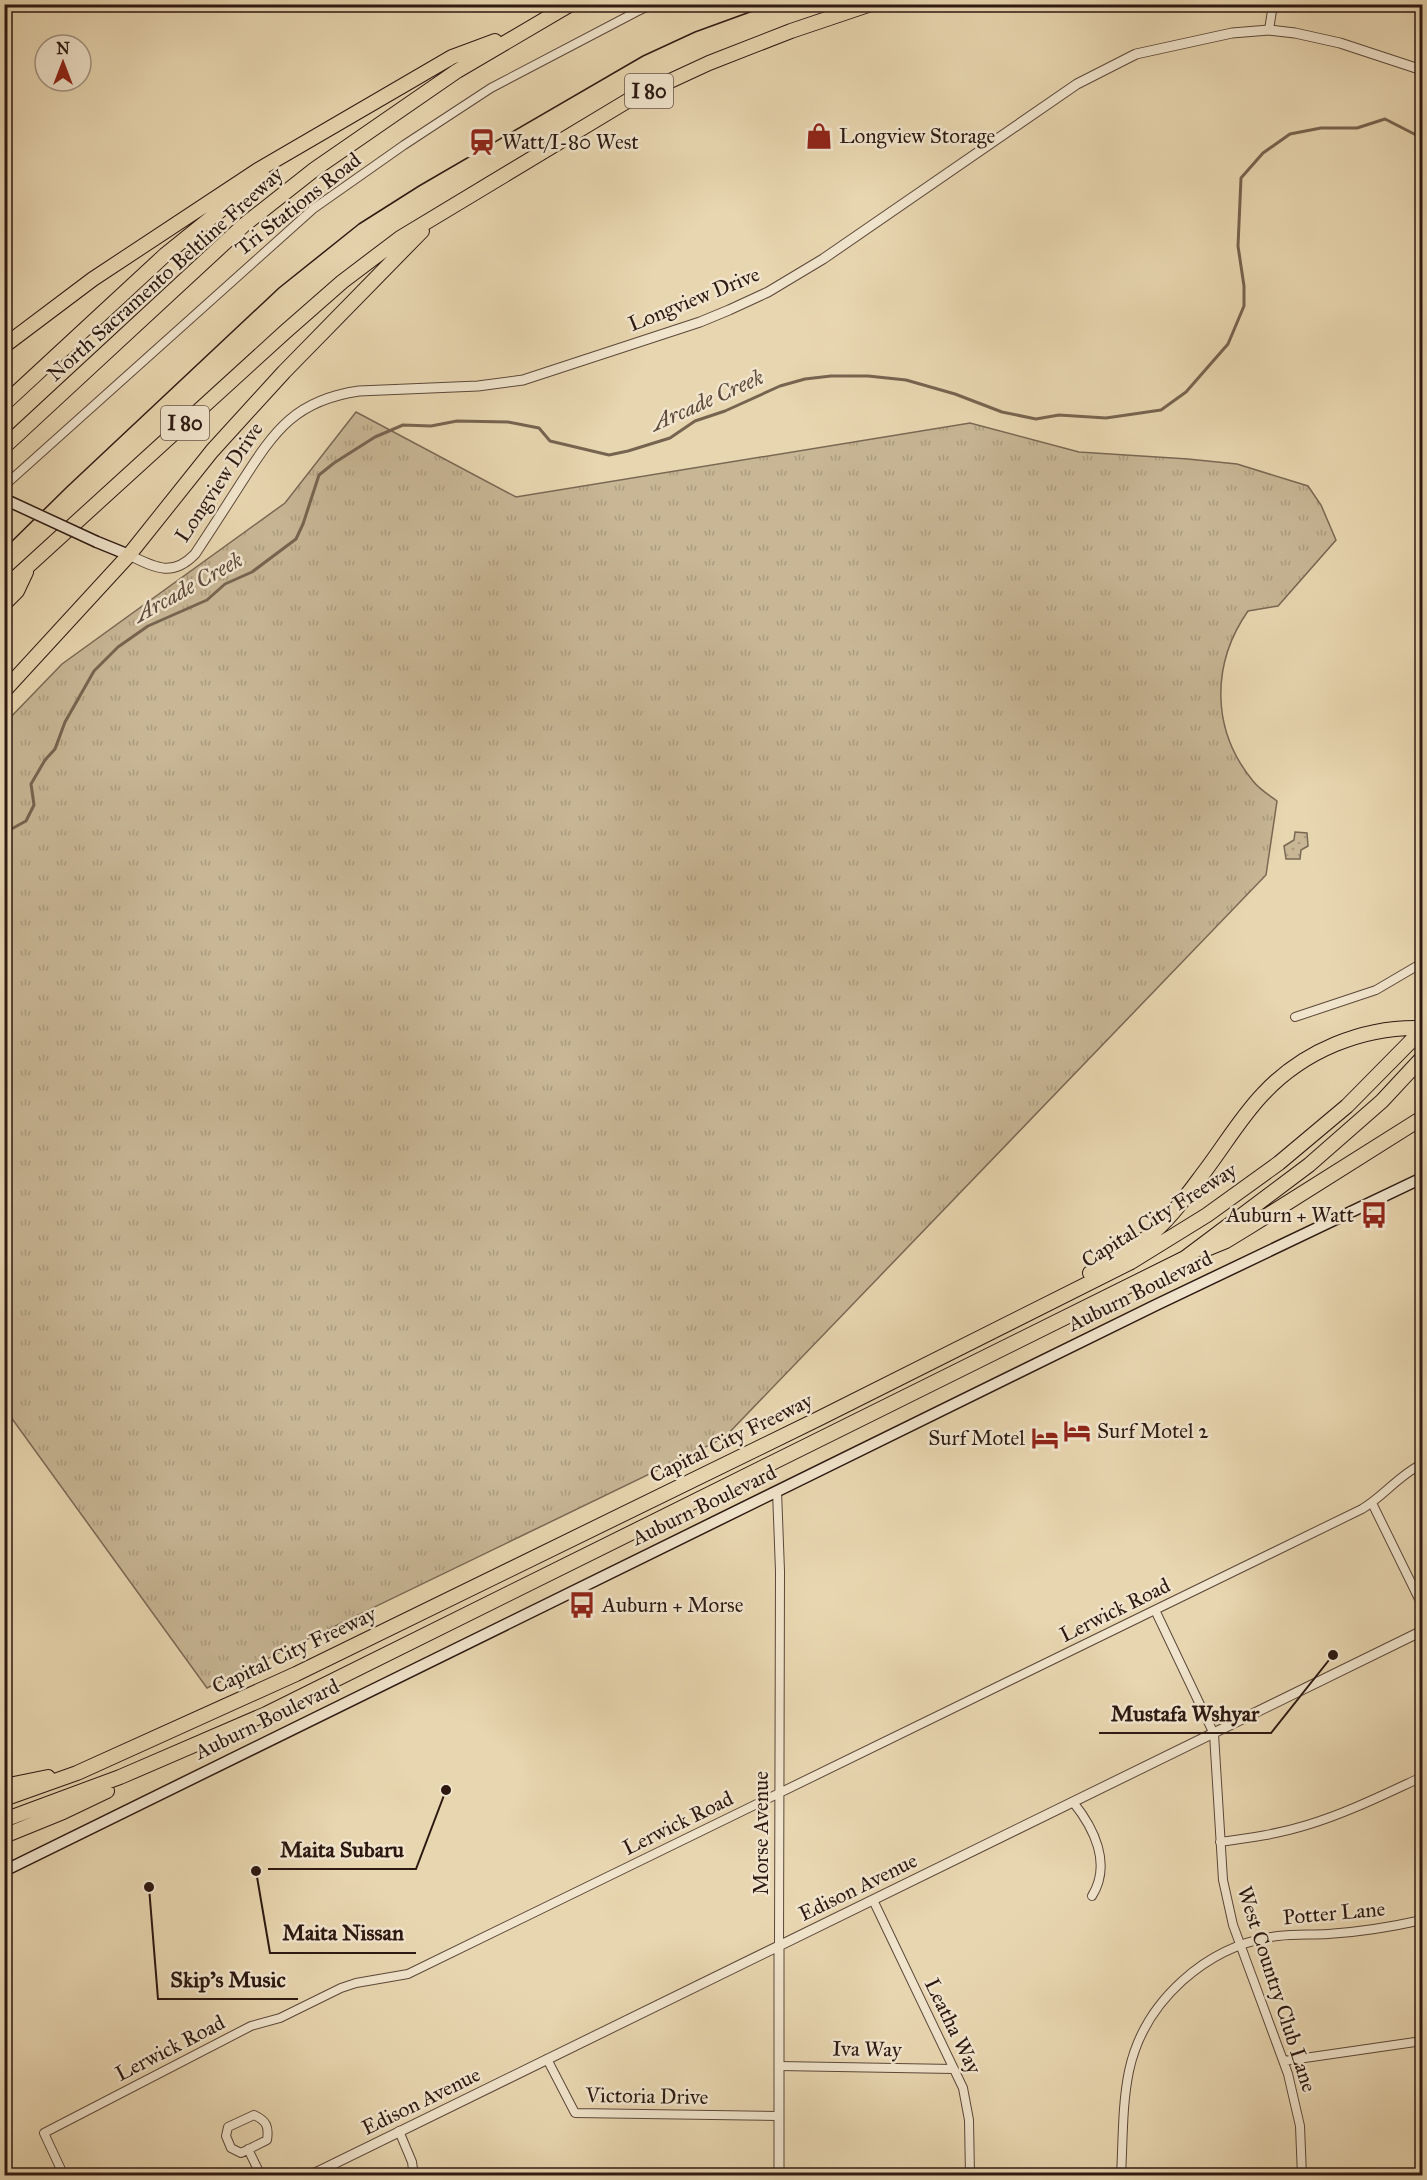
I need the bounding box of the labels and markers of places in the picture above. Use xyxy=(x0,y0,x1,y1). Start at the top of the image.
shop icon: Longview Storage xyxy=(804,121,834,151)
place label: Longview Storage xyxy=(839,123,995,149)
station icon: Watt/I-80 West xyxy=(467,127,497,157)
place label: Watt/I-80 West xyxy=(502,129,639,155)
bus stop icon: Auburn + Watt xyxy=(1359,1200,1389,1230)
place label: Auburn + Watt xyxy=(1225,1202,1355,1228)
hotel icon: Surf Motel 2 xyxy=(1062,1416,1092,1446)
place label: Surf Motel 2 xyxy=(1097,1418,1209,1444)
hotel icon: Surf Motel xyxy=(1030,1423,1060,1453)
place label: Surf Motel xyxy=(928,1425,1025,1451)
bus stop icon: Auburn + Morse xyxy=(567,1590,597,1620)
place label: Auburn + Morse xyxy=(601,1592,744,1618)
callout: Mustafa Wshyar xyxy=(1099,1693,1271,1733)
callout: Maita Subaru xyxy=(268,1829,416,1869)
callout: Maita Nissan xyxy=(270,1913,416,1953)
callout: Skip's Music xyxy=(158,1959,298,1999)

